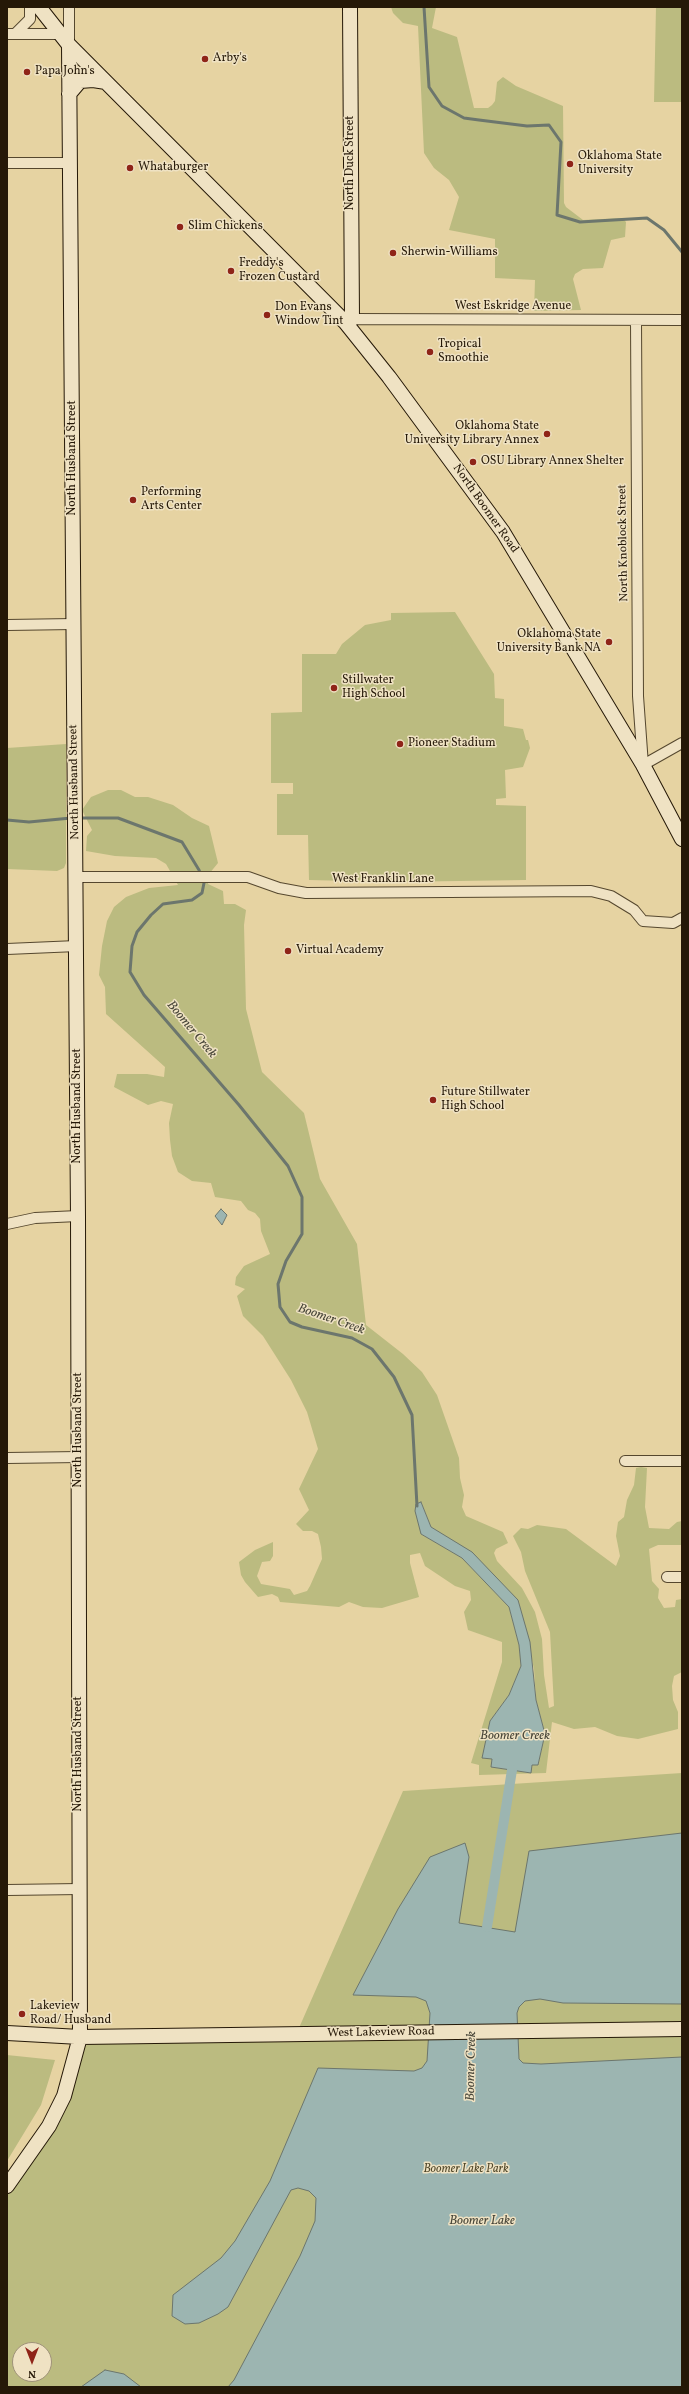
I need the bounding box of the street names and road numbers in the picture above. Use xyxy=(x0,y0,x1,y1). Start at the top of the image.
street label: North Duck Street xyxy=(344,115,358,211)
street label: West Eskridge Avenue xyxy=(455,300,571,314)
street label: North Husband Street xyxy=(66,400,80,516)
street label: North Boomer Road xyxy=(449,462,521,556)
street label: North Knoblock Street xyxy=(616,484,632,602)
street label: North Husband Street xyxy=(67,724,83,840)
street label: West Franklin Lane xyxy=(332,873,434,887)
street label: North Husband Street xyxy=(71,1048,85,1164)
street label: North Husband Street xyxy=(72,1372,86,1488)
street label: North Husband Street xyxy=(72,1696,86,1812)
street label: West Lakeview Road xyxy=(327,2025,435,2041)

